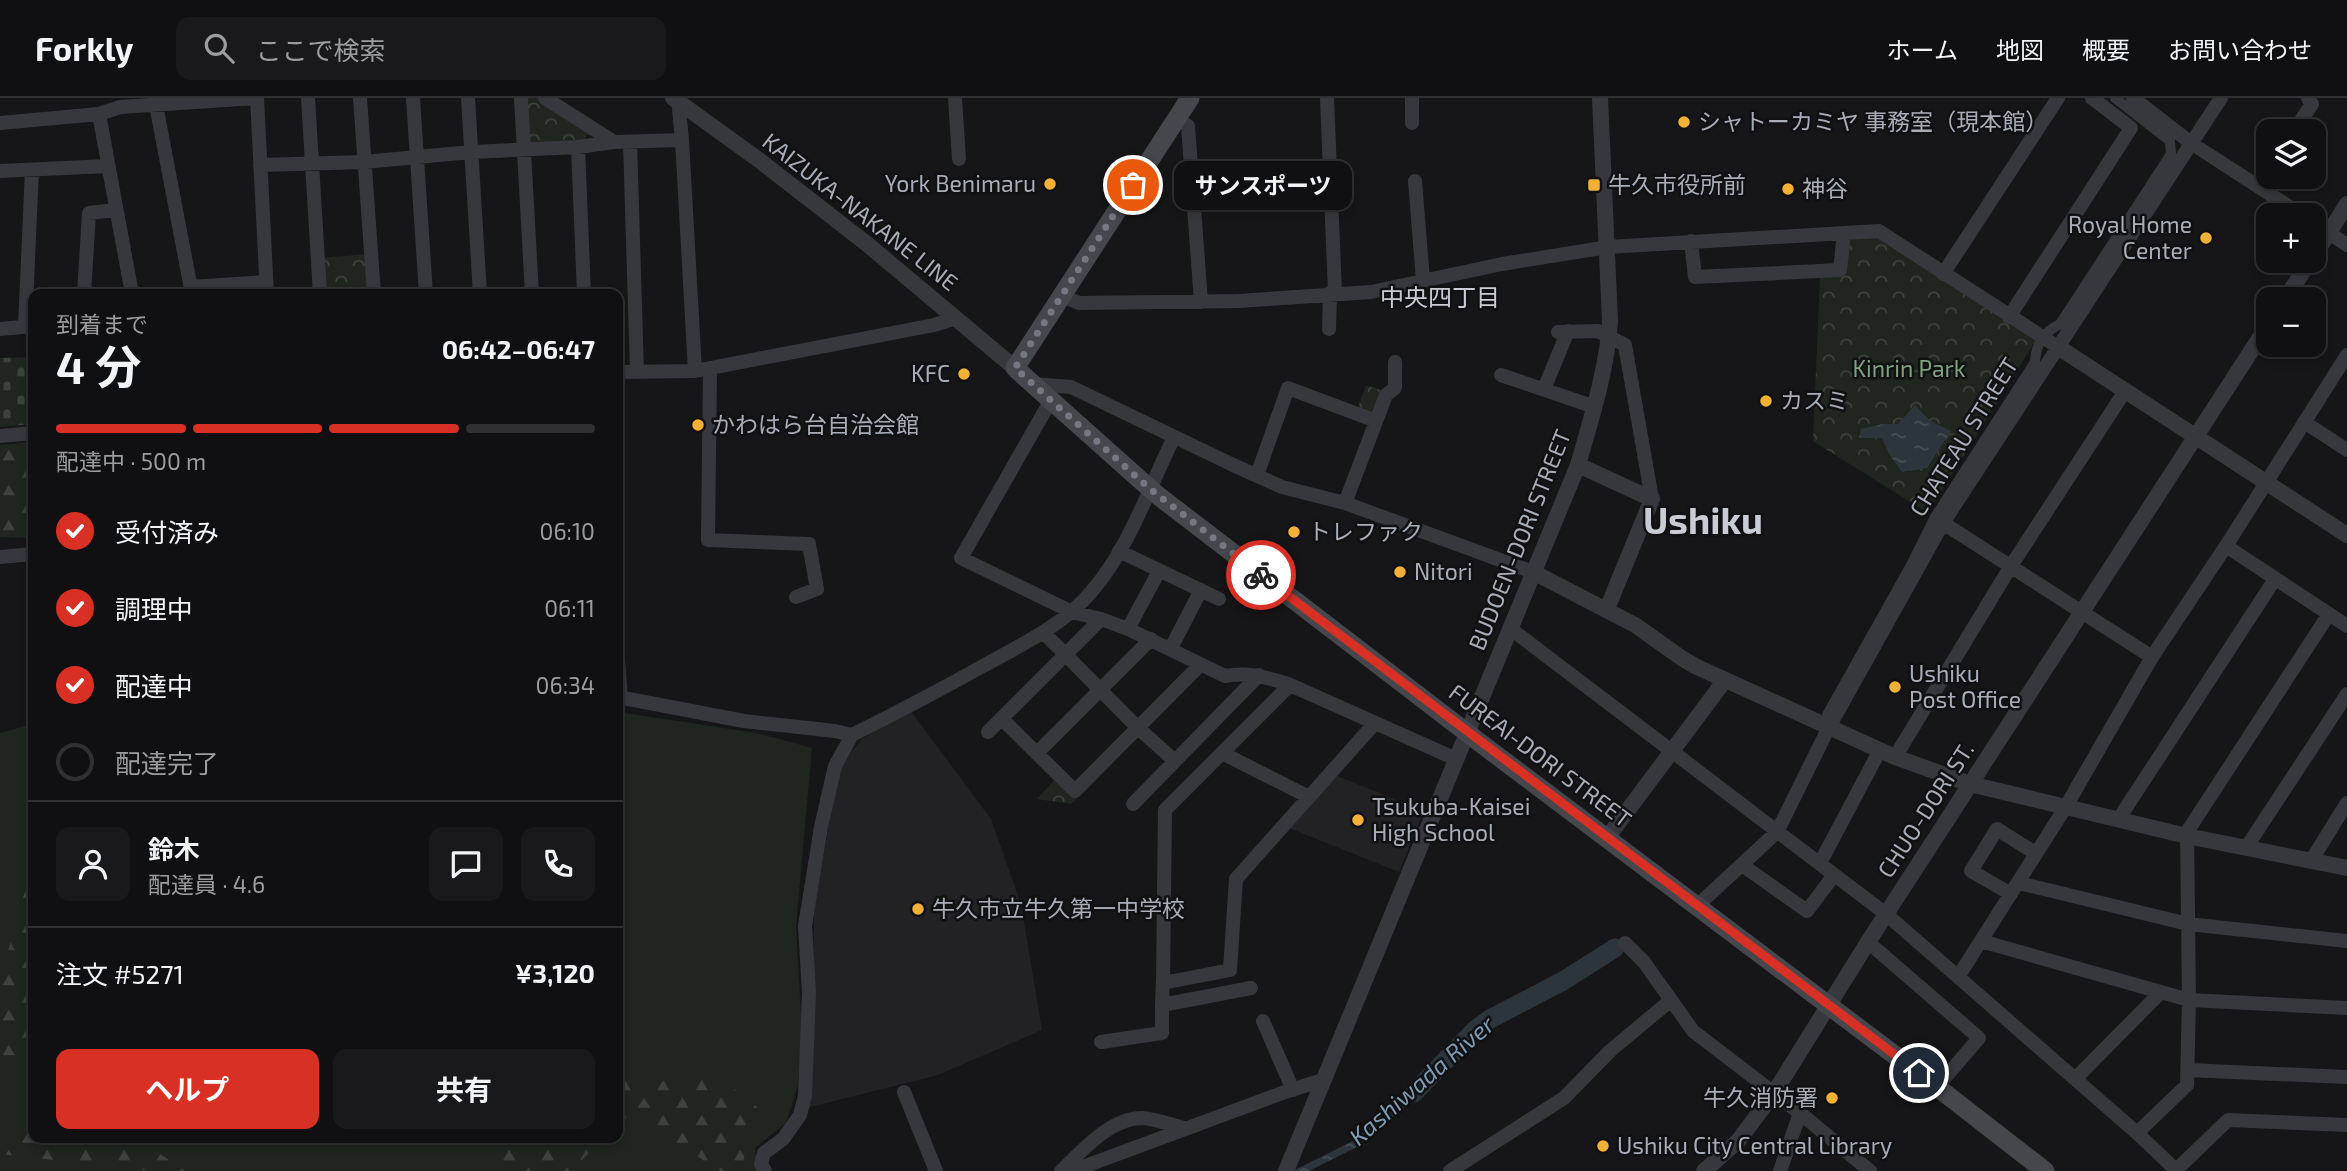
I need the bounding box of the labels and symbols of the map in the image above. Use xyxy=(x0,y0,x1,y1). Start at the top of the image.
place label: シャトーカミヤ 事務室（現本館） xyxy=(1698,107,2048,135)
marker: シャトーカミヤ 事務室（現本館） xyxy=(1676,114,1692,130)
street label: KAIZUKA-NAKANE LINE xyxy=(757,126,964,296)
pin xyxy=(1103,155,1163,215)
callout: サンスポーツ xyxy=(1175,160,1354,210)
place label: York Benimaru xyxy=(885,169,1036,197)
place label: 牛久市役所前 xyxy=(1608,170,1746,198)
place label: 神谷 xyxy=(1802,174,1848,202)
marker: York Benimaru xyxy=(1042,176,1058,192)
marker: 牛久市役所前 xyxy=(1586,177,1602,193)
marker: 神谷 xyxy=(1780,181,1796,197)
place label: Royal Home Center xyxy=(2068,210,2192,264)
marker: Royal Home Center xyxy=(2198,230,2214,246)
district label: 中央四丁目 xyxy=(1380,282,1500,311)
street label: CHATEAU STREET xyxy=(1903,352,2023,521)
park label: Kinrin Park xyxy=(1852,354,1966,382)
place label: KFC xyxy=(911,359,950,387)
marker: KFC xyxy=(956,366,972,382)
place label: カスミ xyxy=(1780,386,1849,414)
marker: カスミ xyxy=(1758,393,1774,409)
place label: かわはら台自治会館 xyxy=(712,410,919,438)
marker: かわはら台自治会館 xyxy=(690,417,706,433)
street label: BUDOEN-DORI STREET xyxy=(1462,425,1576,654)
district label: Ushiku xyxy=(1643,497,1763,541)
place label: トレファク xyxy=(1308,517,1423,545)
marker: トレファク xyxy=(1286,524,1302,540)
courier xyxy=(1226,540,1296,610)
place label: Nitori xyxy=(1414,557,1473,585)
marker: Nitori xyxy=(1392,564,1408,580)
place label: Ushiku Post Office xyxy=(1909,659,2021,713)
street label: FUREAI-DORI STREET xyxy=(1444,677,1637,833)
marker: Ushiku Post Office xyxy=(1887,679,1903,695)
street label: CHUO-DORI ST. xyxy=(1871,737,1979,882)
place label: Tsukuba-Kaisei High School xyxy=(1372,792,1530,846)
marker: Tsukuba-Kaisei High School xyxy=(1350,812,1366,828)
place label: 牛久市立牛久第一中学校 xyxy=(932,894,1185,922)
marker: 牛久市立牛久第一中学校 xyxy=(910,901,926,917)
water label: Kashiwada River xyxy=(1343,1009,1500,1151)
pin xyxy=(1889,1043,1949,1103)
place label: 牛久消防署 xyxy=(1703,1083,1818,1111)
marker: 牛久消防署 xyxy=(1824,1090,1840,1106)
place label: Ushiku City Central Library xyxy=(1617,1131,1892,1159)
marker: Ushiku City Central Library xyxy=(1595,1138,1611,1154)

